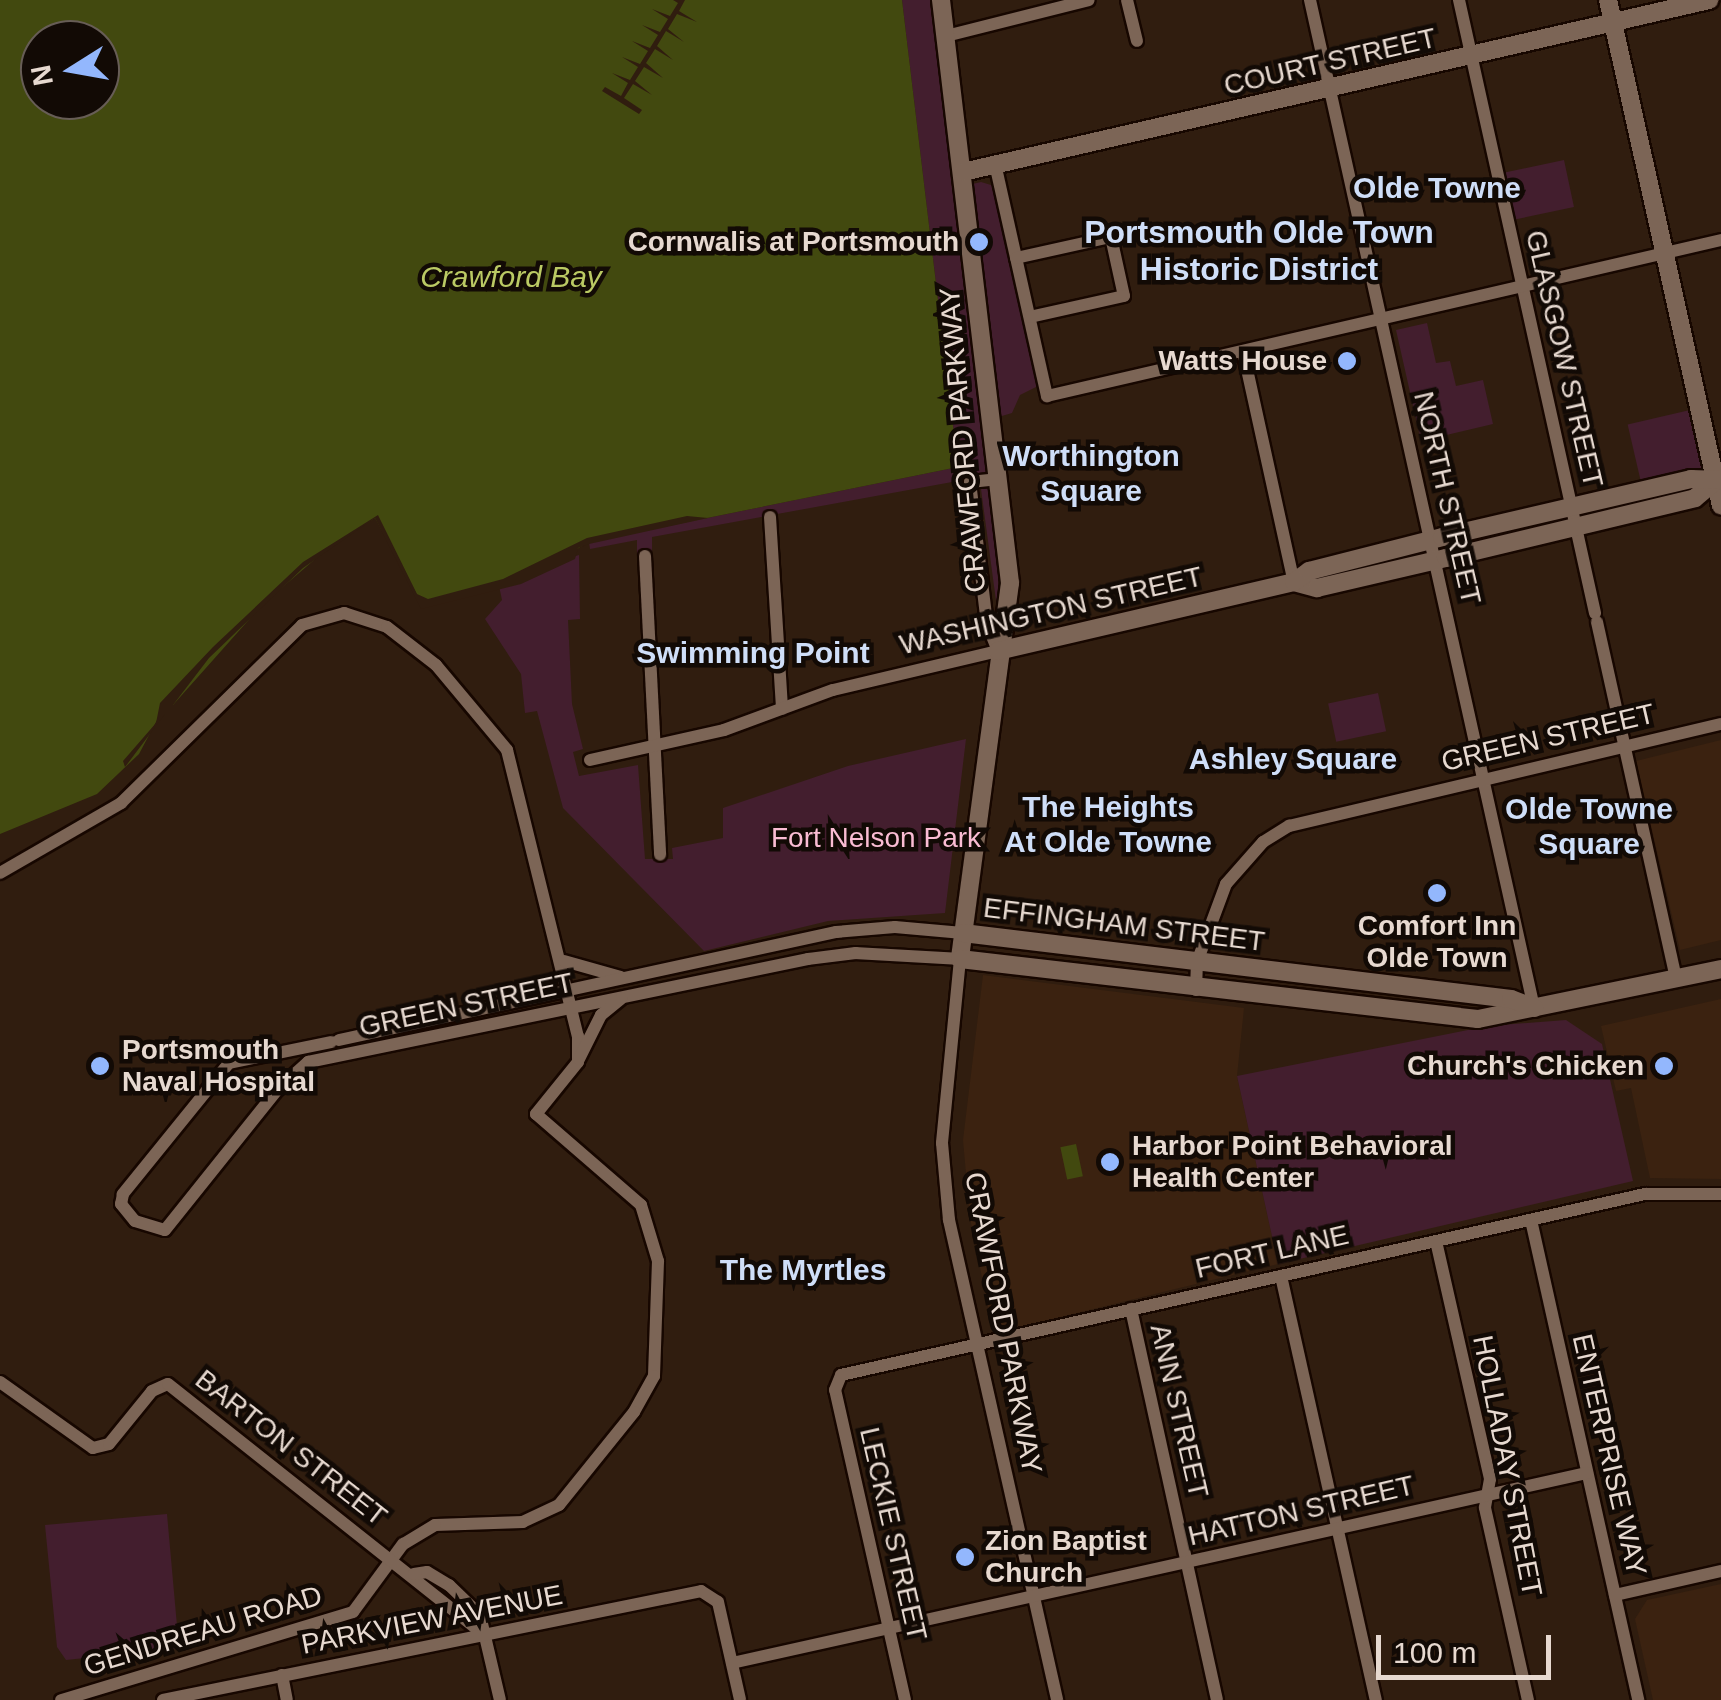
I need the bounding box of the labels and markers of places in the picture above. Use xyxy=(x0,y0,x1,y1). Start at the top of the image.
place label: Cornwalis at Portsmouth xyxy=(628,225,959,259)
marker: Cornwalis at Portsmouth xyxy=(968,231,990,253)
place label: Watts House xyxy=(1158,344,1327,378)
marker: Watts House xyxy=(1336,350,1358,372)
marker: Comfort Inn Olde Town xyxy=(1426,882,1448,904)
place label: Comfort Inn Olde Town xyxy=(1358,909,1516,975)
place label: Portsmouth Naval Hospital xyxy=(122,1033,315,1099)
place label: Church's Chicken xyxy=(1407,1049,1644,1083)
marker: Portsmouth Naval Hospital xyxy=(87,1053,113,1079)
marker: Church's Chicken xyxy=(1653,1055,1675,1077)
place label: Harbor Point Behavioral Health Center xyxy=(1132,1129,1453,1195)
marker: Harbor Point Behavioral Health Center xyxy=(1097,1149,1123,1175)
place label: Zion Baptist Church xyxy=(985,1524,1147,1590)
marker: Zion Baptist Church xyxy=(954,1546,976,1568)

